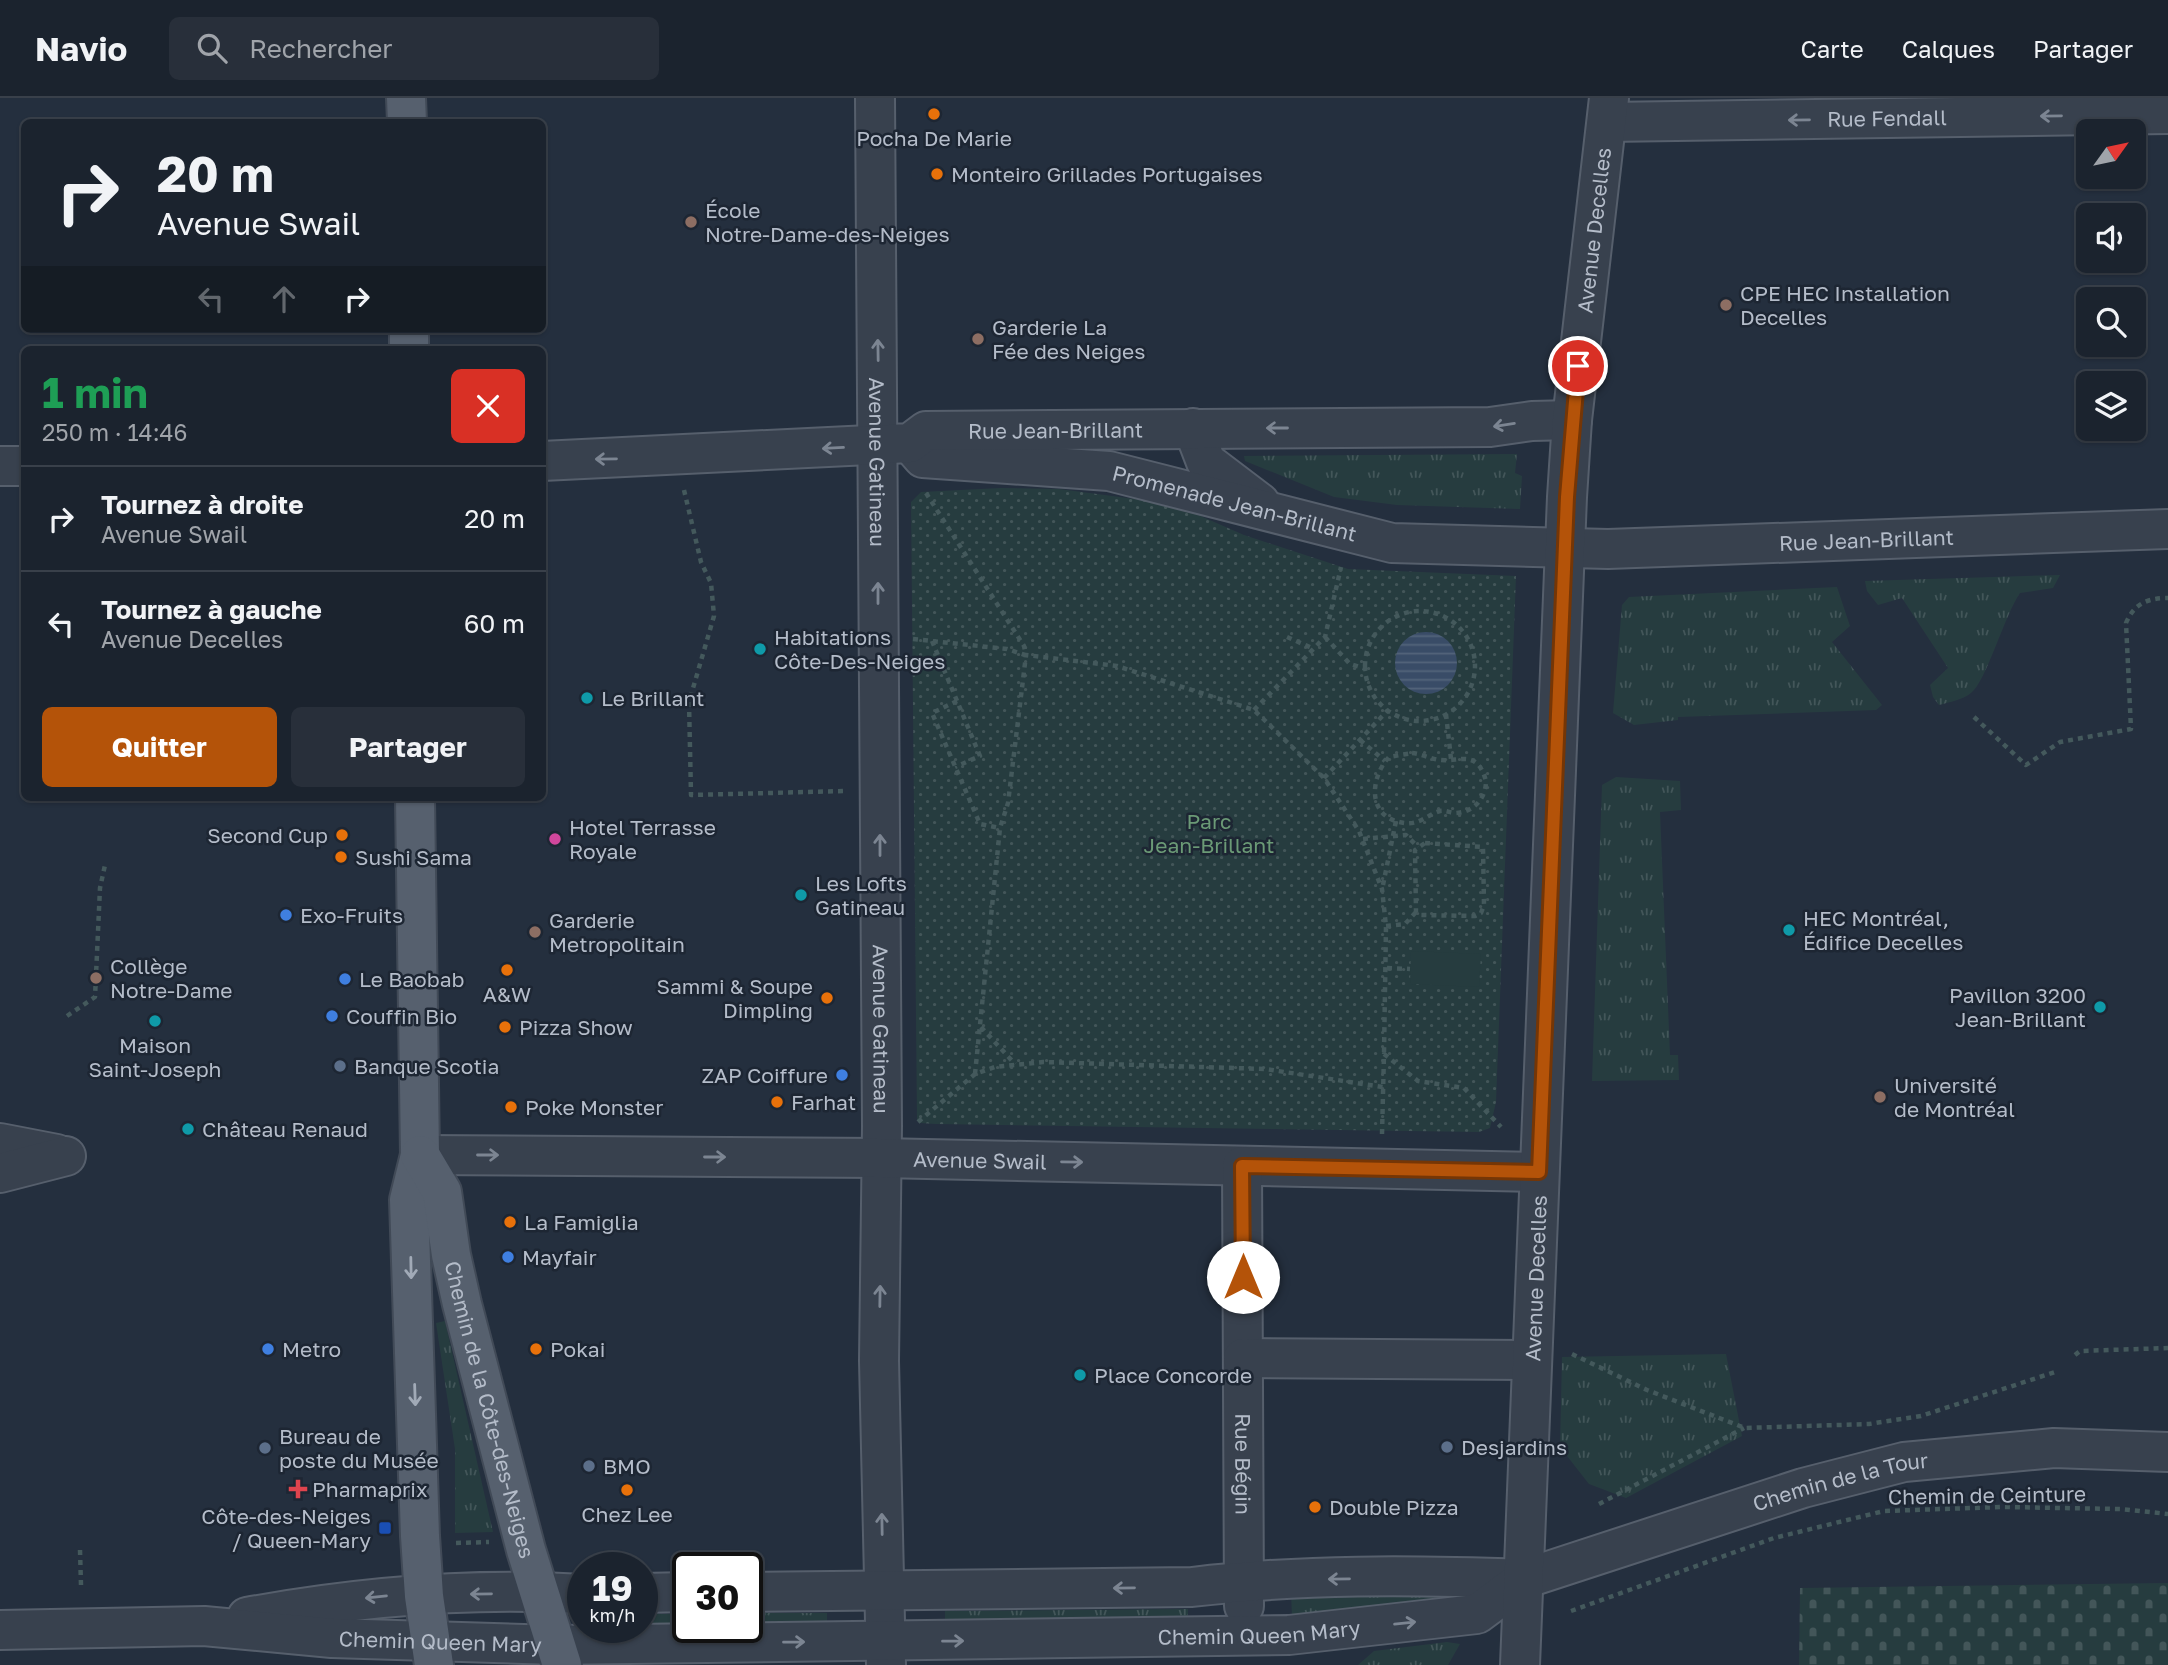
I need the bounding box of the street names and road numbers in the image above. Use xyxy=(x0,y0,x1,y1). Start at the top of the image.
street label: Rue Fendall xyxy=(1827,104,1947,132)
street label: Avenue Decelles xyxy=(1571,146,1616,315)
street label: Avenue Gatineau xyxy=(864,377,891,547)
street label: Rue Jean-Brillant xyxy=(968,416,1143,444)
street label: Promenade Jean-Brillant xyxy=(1110,459,1360,547)
street label: Rue Jean-Brillant xyxy=(1779,524,1954,556)
street label: Avenue Gatineau xyxy=(868,944,895,1114)
street label: Avenue Swail xyxy=(913,1146,1047,1175)
street label: Avenue Decelles xyxy=(1519,1195,1552,1362)
street label: Chemin de la Côte-des-Neiges xyxy=(440,1258,541,1561)
street label: Rue Bégin xyxy=(1230,1413,1257,1515)
street label: Chemin de la Tour xyxy=(1749,1447,1929,1517)
street label: Chemin de Ceinture xyxy=(1888,1480,2086,1510)
street label: Chemin Queen Mary xyxy=(1157,1614,1362,1650)
street label: Chemin Queen Mary xyxy=(338,1625,543,1658)

